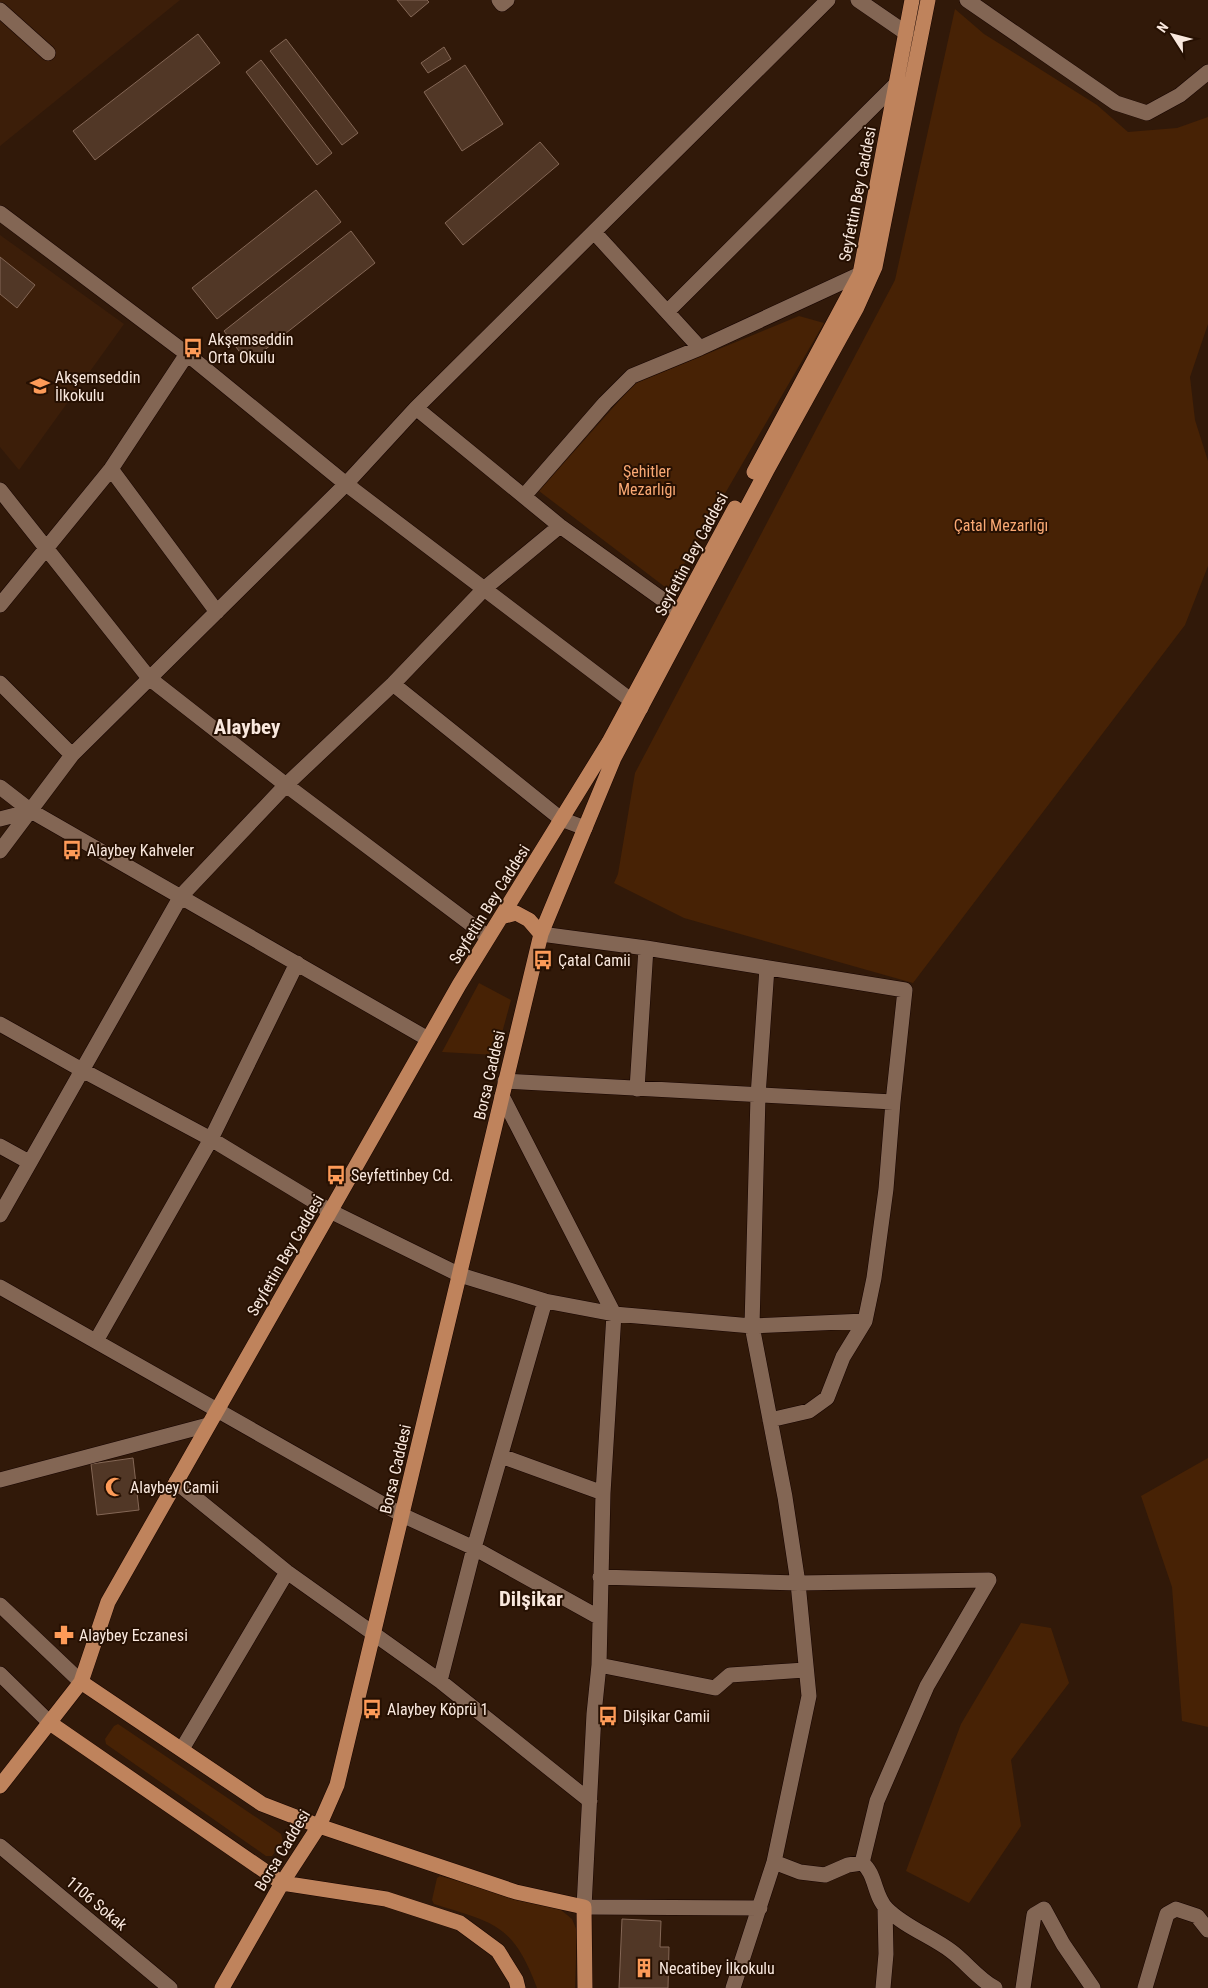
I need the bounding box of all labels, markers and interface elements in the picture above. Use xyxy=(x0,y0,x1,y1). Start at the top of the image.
north arrow xyxy=(1148,10,1198,60)
text: N xyxy=(1153,19,1171,36)
street label: Seyfettin Bey Caddesi xyxy=(835,125,880,263)
place label: Akşemseddin Orta Okulu xyxy=(208,330,293,367)
bus stop icon: Akşemseddin Orta Okulu xyxy=(182,337,204,359)
place label: Akşemseddin İlkokulu xyxy=(55,368,140,405)
school or university icon: Akşemseddin İlkokulu xyxy=(29,375,51,397)
park label: Şehitler Mezarlığı xyxy=(618,462,676,499)
street label: Seyfettin Bey Caddesi xyxy=(651,489,732,619)
park label: Çatal Mezarlığı xyxy=(954,516,1048,535)
district label: Alaybey xyxy=(214,715,281,739)
bus stop icon: Alaybey Kahveler xyxy=(61,839,83,861)
place label: Alaybey Kahveler xyxy=(87,841,194,860)
street label: Seyfettin Bey Caddesi xyxy=(445,841,534,967)
bus stop icon: Çatal Camii xyxy=(532,949,554,971)
place label: Çatal Camii xyxy=(558,951,631,970)
street label: Borsa Caddesi xyxy=(470,1028,509,1122)
bus stop icon: Seyfettinbey Cd. xyxy=(325,1164,347,1186)
place label: Seyfettinbey Cd. xyxy=(351,1166,454,1185)
street label: Seyfettin Bey Caddesi xyxy=(243,1191,328,1319)
street label: Borsa Caddesi xyxy=(376,1422,415,1516)
mosque icon: Alaybey Camii xyxy=(104,1476,126,1498)
place label: Alaybey Camii xyxy=(130,1478,219,1497)
district label: Dilşikar xyxy=(499,1587,563,1611)
pharmacy icon: Alaybey Eczanesi xyxy=(53,1624,75,1646)
place label: Alaybey Eczanesi xyxy=(79,1626,188,1645)
bus stop icon: Alaybey Köprü 1 xyxy=(361,1698,383,1720)
place label: Alaybey Köprü 1 xyxy=(387,1700,488,1719)
bus stop icon: Dilşikar Camii xyxy=(597,1705,619,1727)
place label: Dilşikar Camii xyxy=(623,1707,710,1726)
street label: Borsa Caddesi xyxy=(251,1806,314,1894)
street label: 1106 Sokak xyxy=(62,1872,132,1935)
building icon: Necatibey İlkokulu xyxy=(633,1957,655,1979)
place label: Necatibey İlkokulu xyxy=(659,1959,775,1978)

